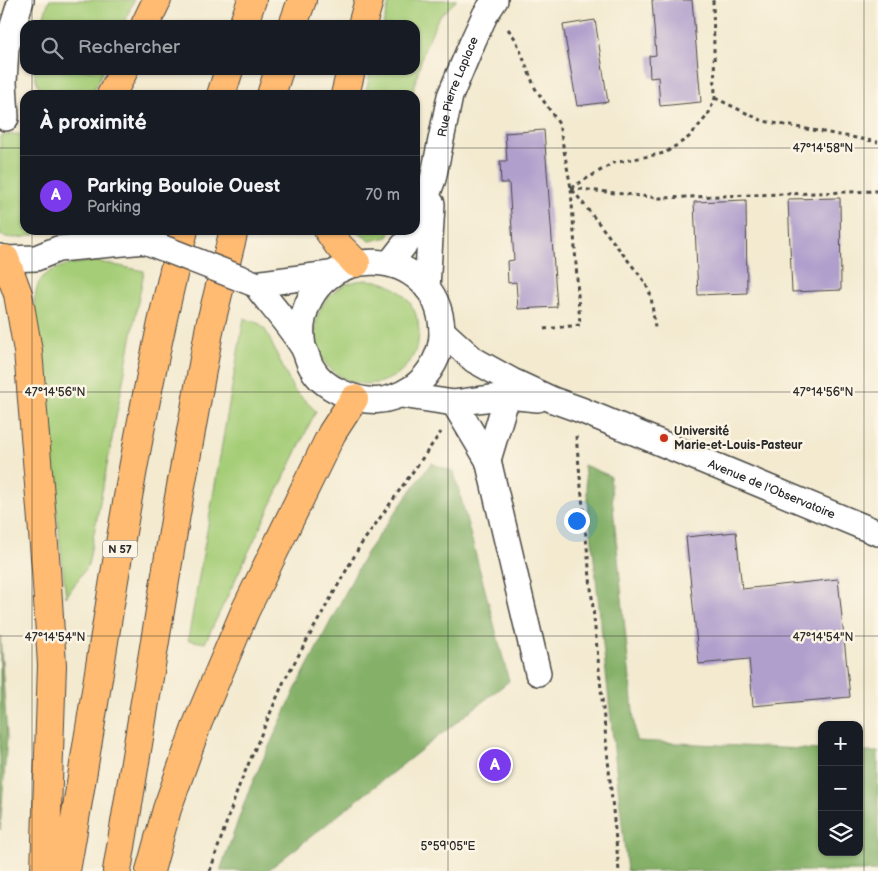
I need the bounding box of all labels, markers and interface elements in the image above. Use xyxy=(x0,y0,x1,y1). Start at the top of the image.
search box xyxy=(20,20,420,75)
icon: search xyxy=(38,34,66,62)
street label: Rue Pierre Laplace xyxy=(435,34,482,138)
text: Rechercher xyxy=(78,36,180,59)
text: À proximité xyxy=(40,110,147,135)
text: 47°14'58"N xyxy=(793,141,853,156)
text: Parking Bouloie Ouest xyxy=(87,175,280,198)
text: A xyxy=(51,186,61,205)
text: 70 m xyxy=(365,186,400,205)
text: Parking xyxy=(87,198,141,217)
text: 47°14'56"N xyxy=(24,385,86,400)
text: 47°14'56"N xyxy=(792,385,854,400)
place label: Université Marie-et-Louis-Pasteur xyxy=(674,424,803,453)
marker: Université Marie-et-Louis-Pasteur xyxy=(658,432,670,444)
street label: Avenue de l'Observatoire xyxy=(706,456,837,522)
your location xyxy=(564,508,590,534)
road number: N 57 xyxy=(102,540,138,558)
text: 47°14'54"N xyxy=(24,630,86,645)
text: 47°14'54"N xyxy=(792,630,854,645)
map controls xyxy=(818,721,863,856)
button: + xyxy=(818,721,863,766)
pin: A xyxy=(479,746,511,784)
button: − xyxy=(818,766,863,811)
button: layers xyxy=(818,811,863,856)
text: 5°59'05"E xyxy=(420,839,476,854)

